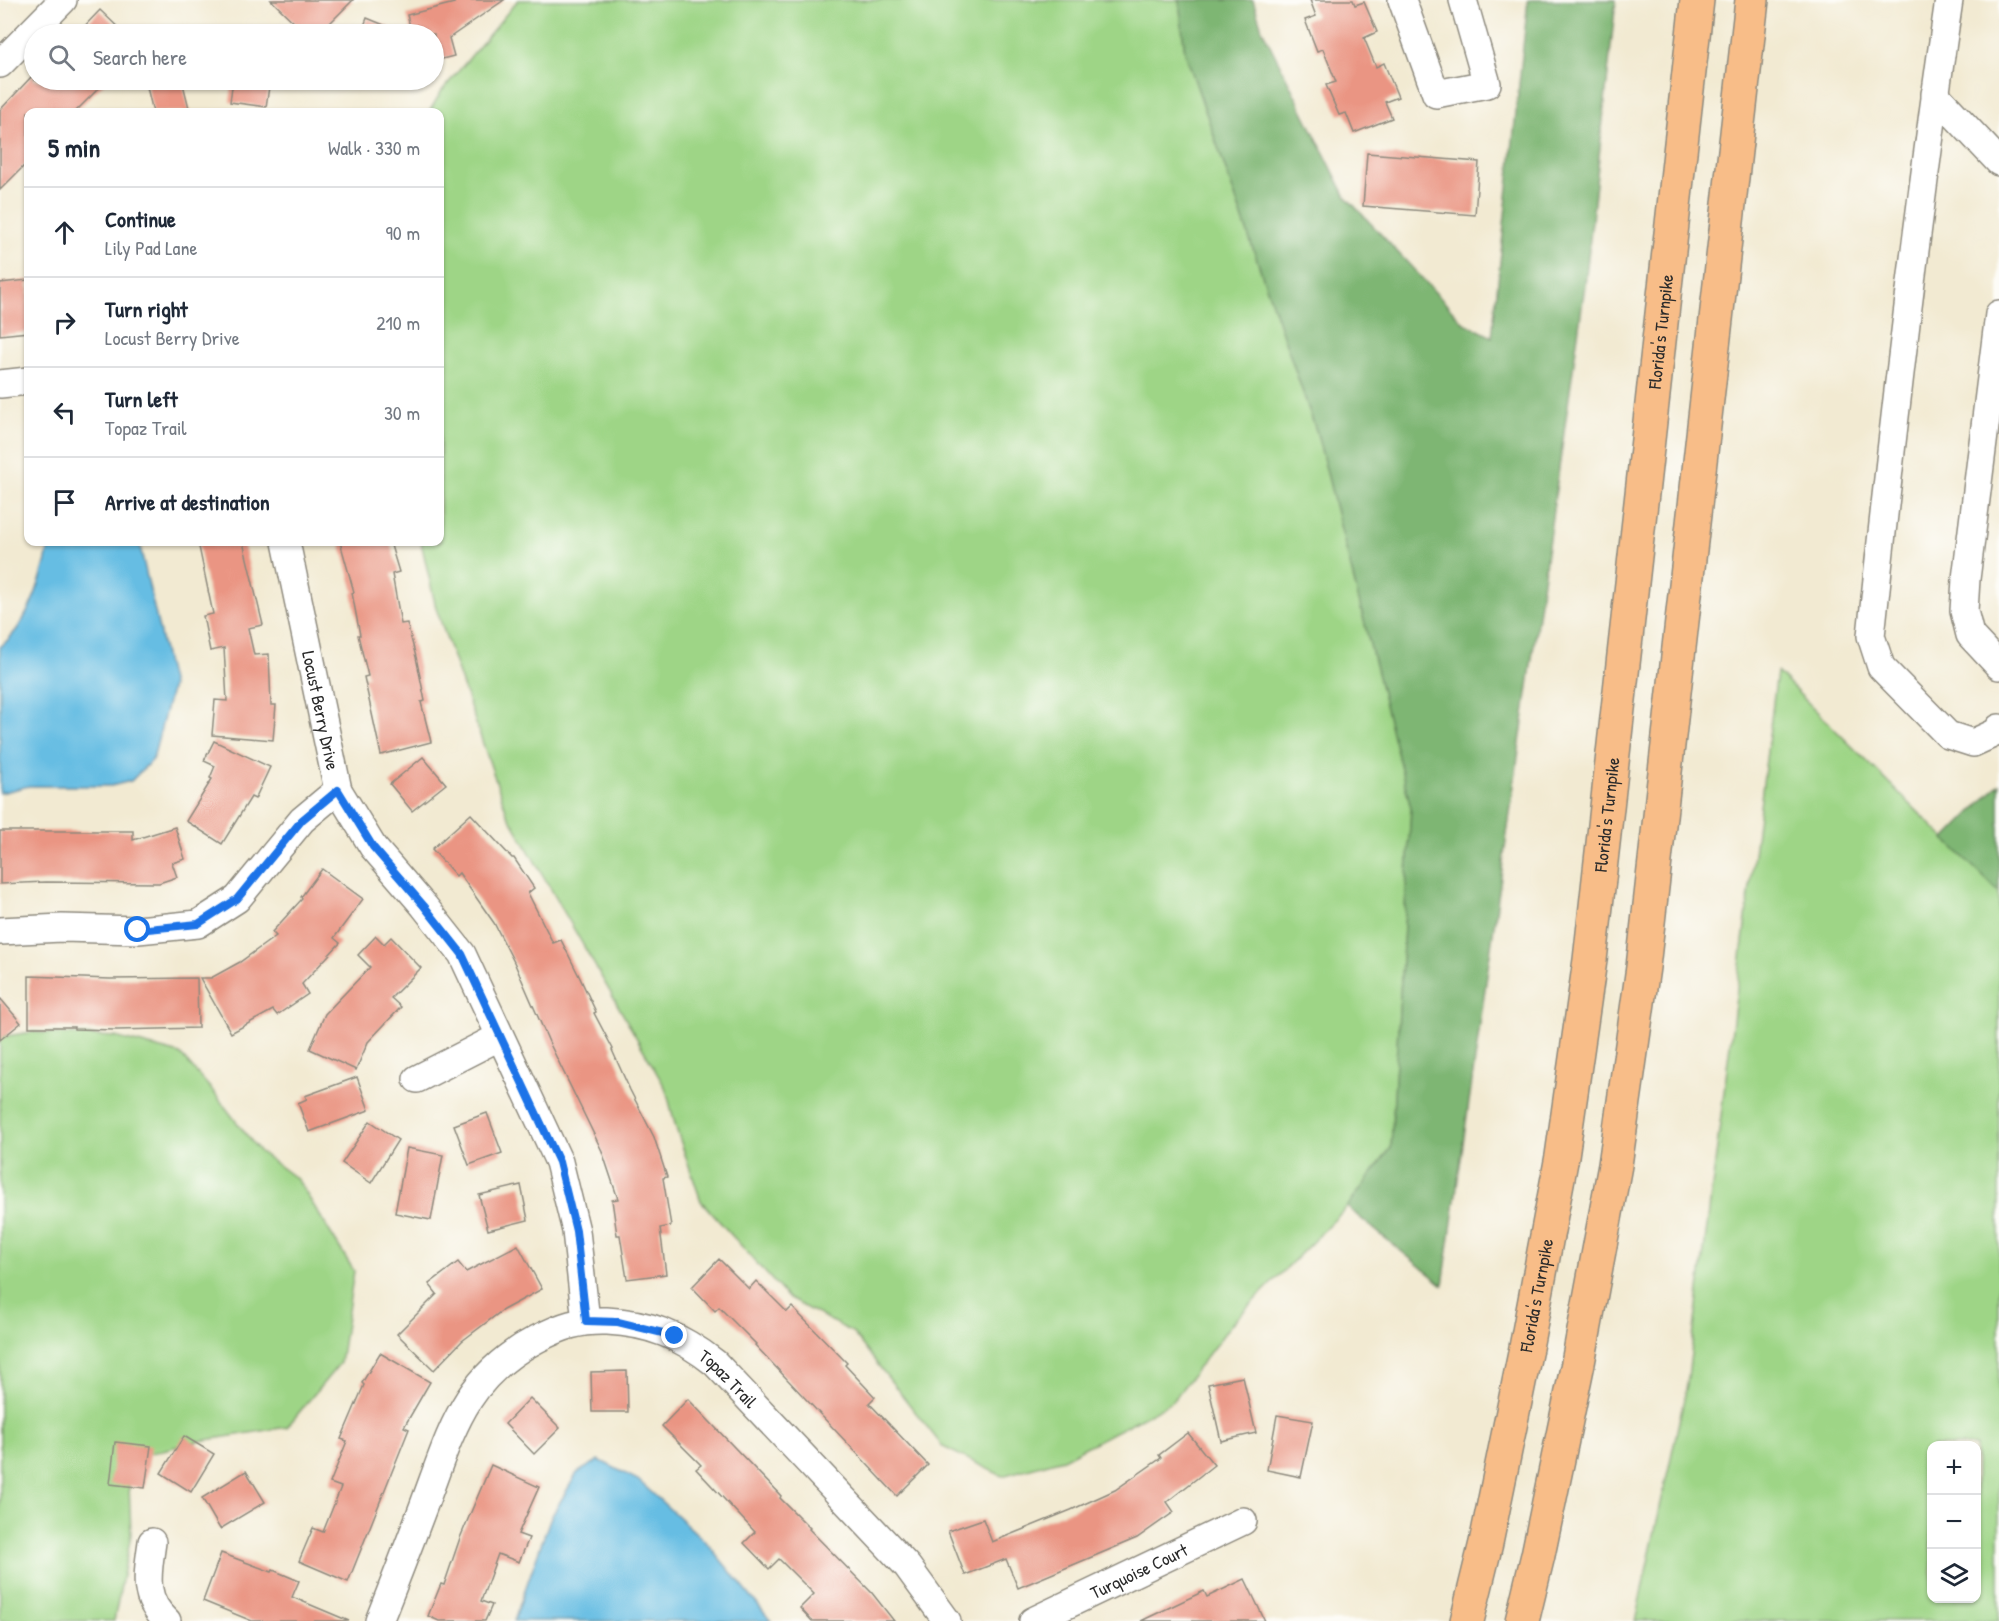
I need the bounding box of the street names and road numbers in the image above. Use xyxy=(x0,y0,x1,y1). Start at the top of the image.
street label: Florida's Turnpike xyxy=(1641,273,1679,391)
street label: Locust Berry Drive xyxy=(297,648,346,772)
street label: Florida's Turnpike xyxy=(1587,756,1625,874)
street label: Florida's Turnpike xyxy=(1513,1236,1559,1355)
street label: Topaz Trail xyxy=(694,1343,763,1413)
street label: Turquoise Court xyxy=(1086,1536,1192,1605)

